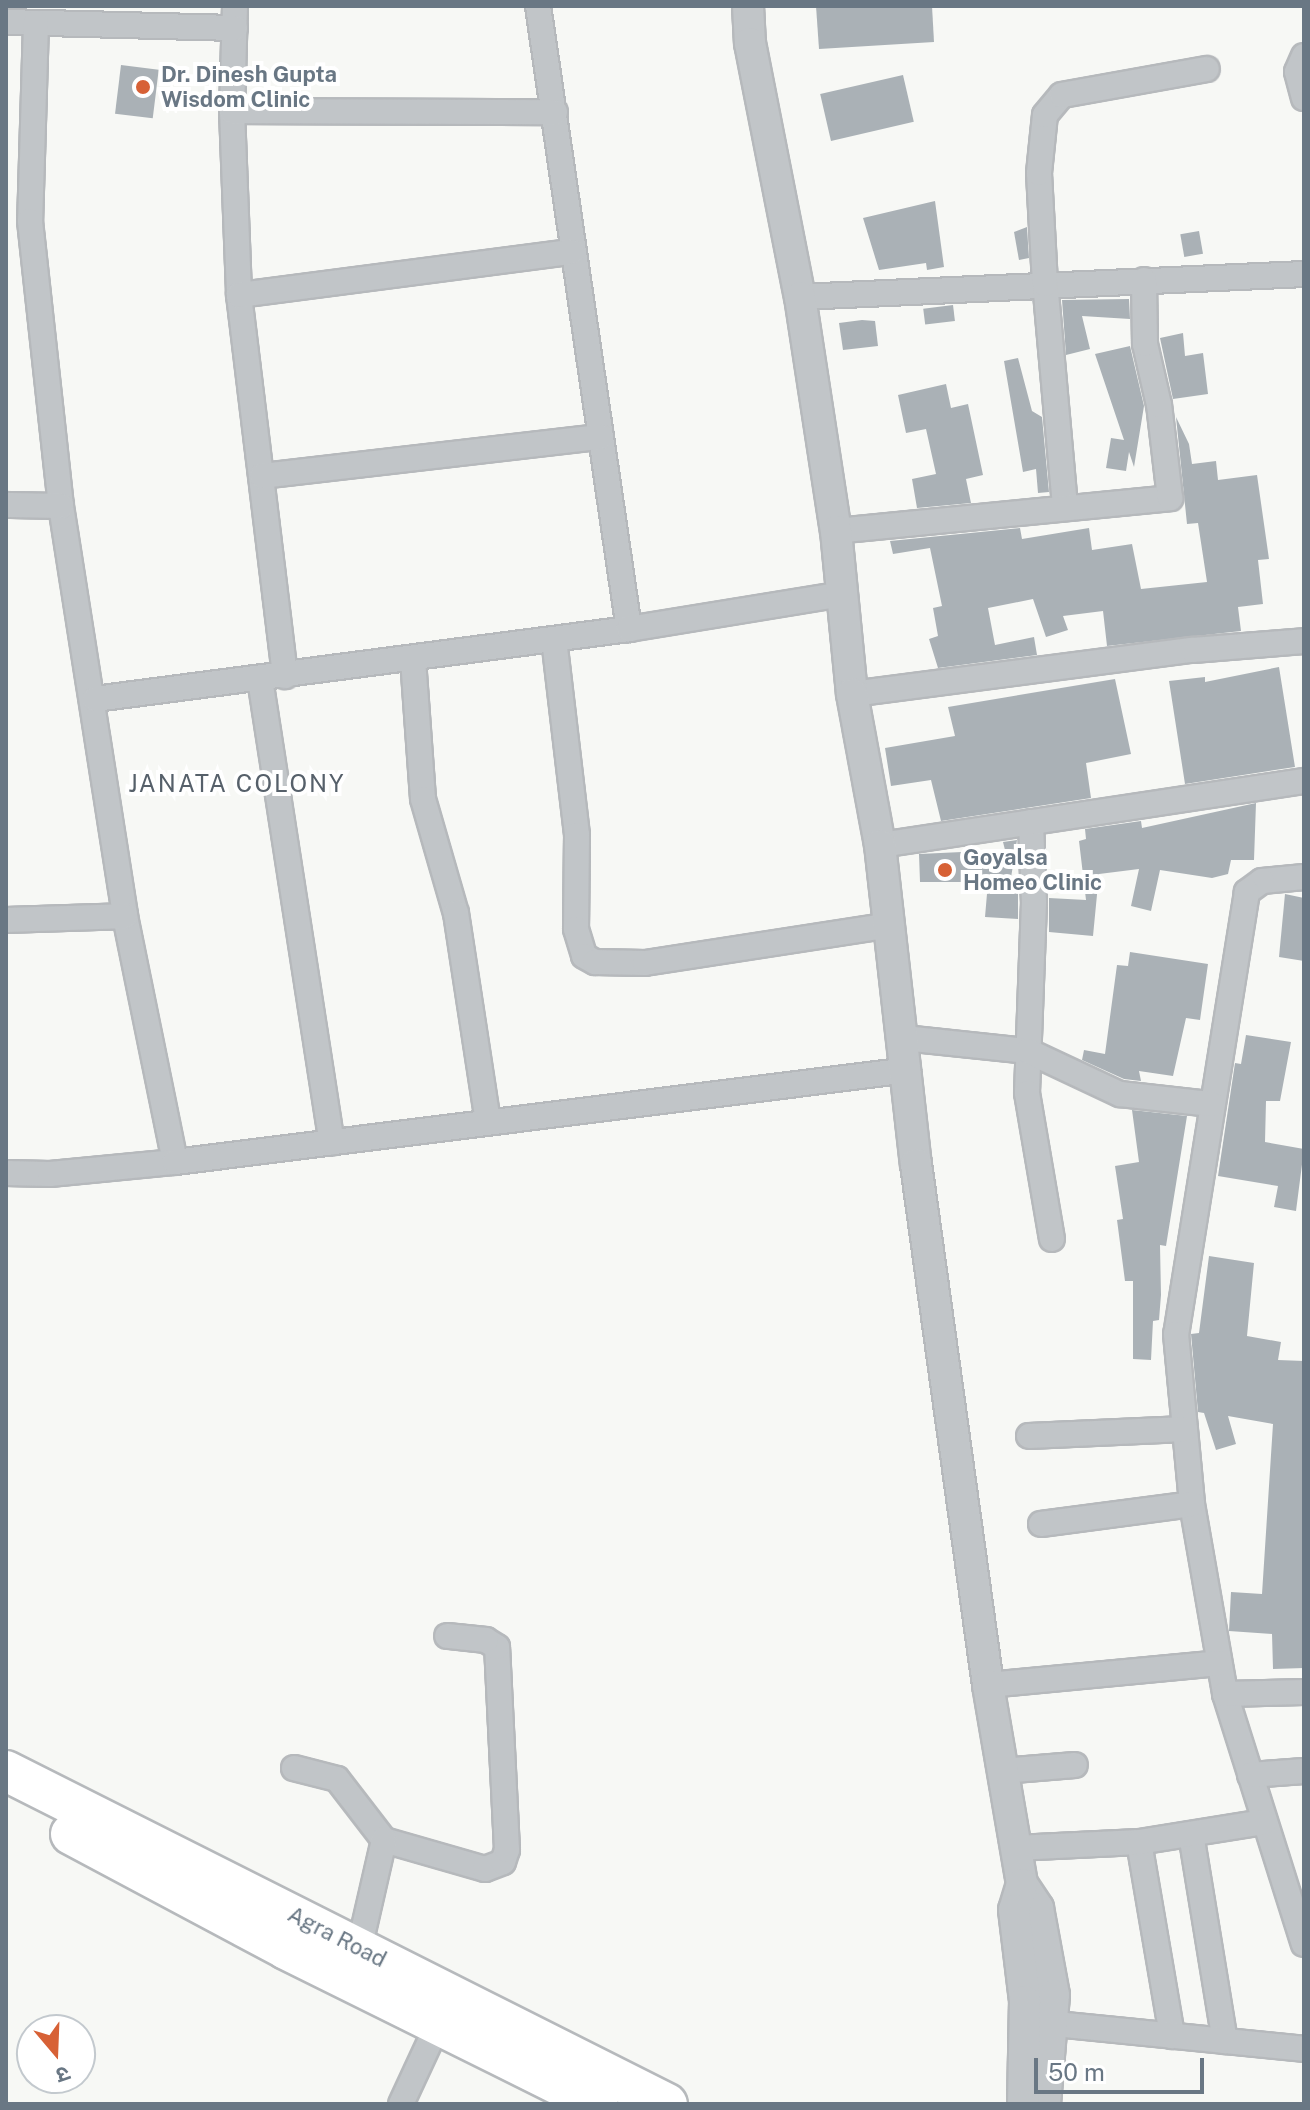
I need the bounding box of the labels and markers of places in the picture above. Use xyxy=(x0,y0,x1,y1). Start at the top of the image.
place label: Dr. Dinesh Gupta Wisdom Clinic xyxy=(161,61,337,112)
marker: Dr. Dinesh Gupta Wisdom Clinic xyxy=(132,76,154,98)
place label: Goyalsa Homeo Clinic xyxy=(963,844,1102,896)
marker: Goyalsa Homeo Clinic xyxy=(934,859,956,881)

